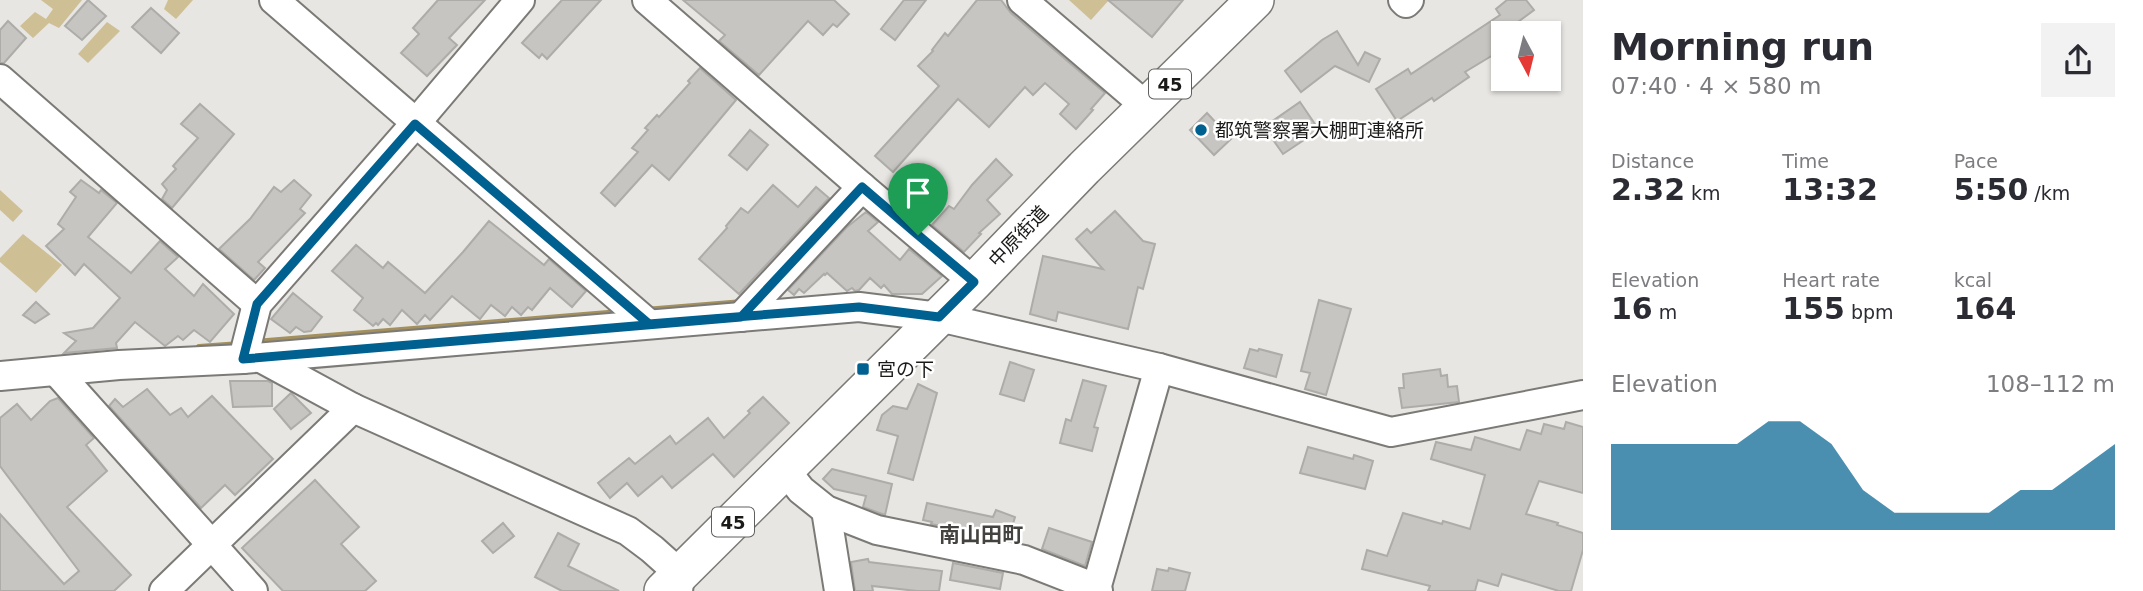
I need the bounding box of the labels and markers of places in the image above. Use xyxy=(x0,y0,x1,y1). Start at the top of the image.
place label: 都筑警察署大棚町連絡所 xyxy=(1215,119,1424,141)
marker: 都筑警察署大棚町連絡所 xyxy=(1193,122,1209,138)
pin xyxy=(888,163,948,235)
place label: 宮の下 xyxy=(877,358,934,380)
marker: 宮の下 xyxy=(855,361,871,377)

